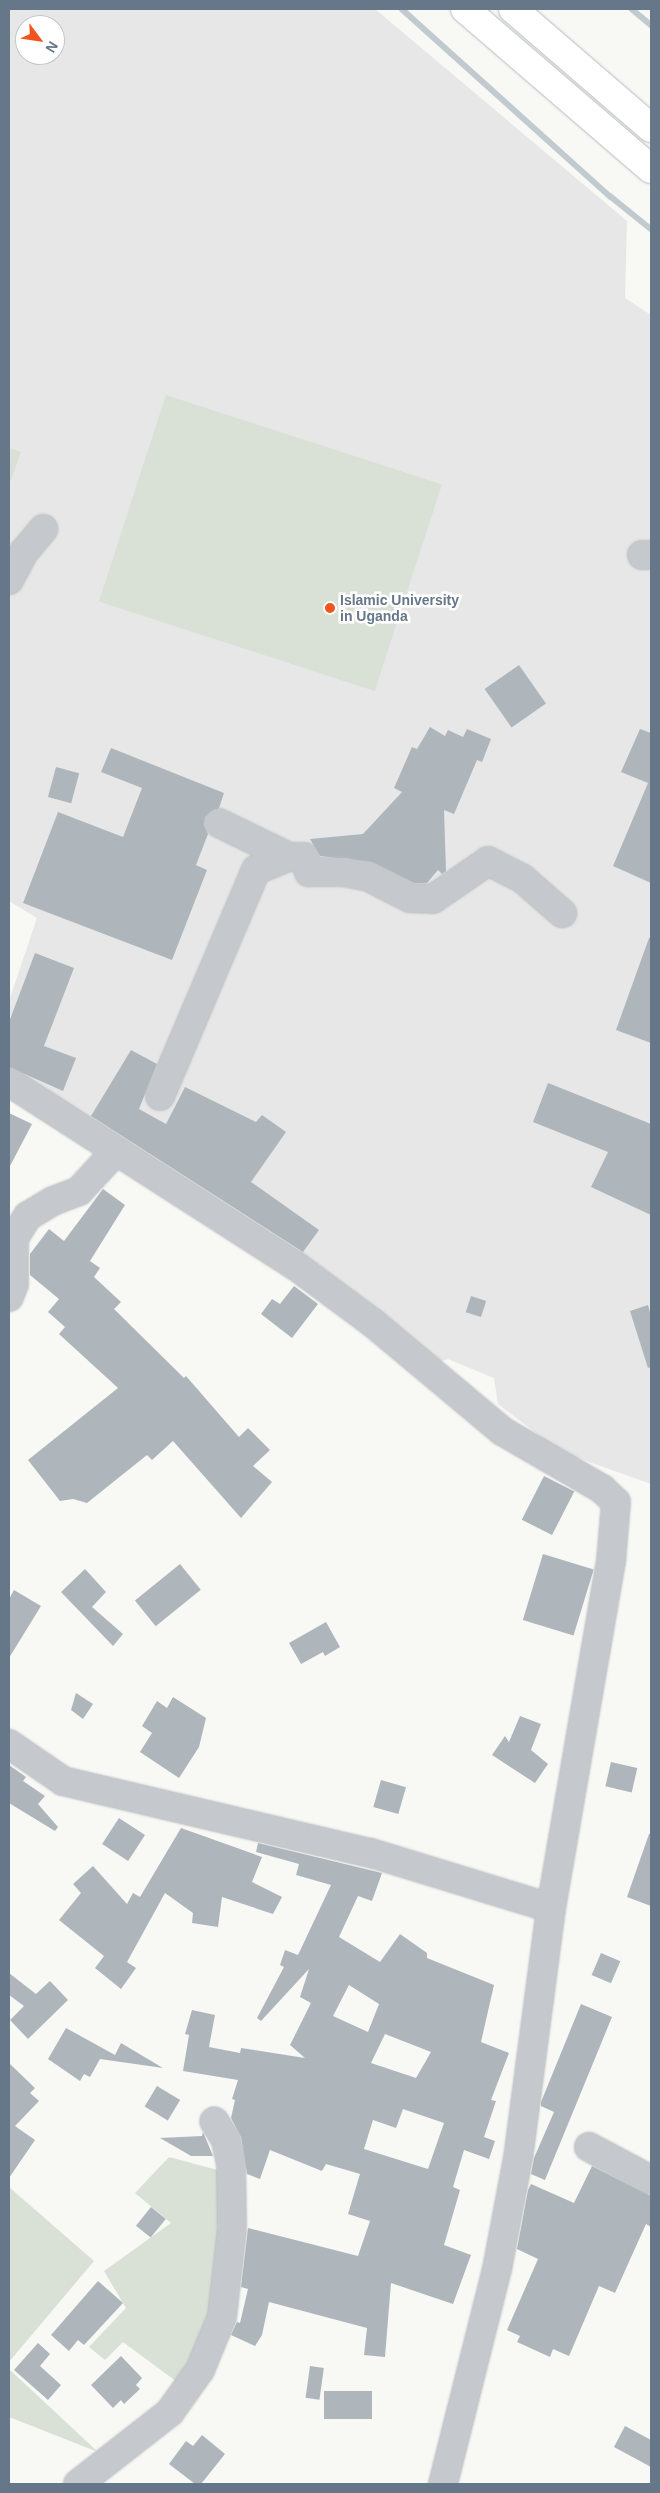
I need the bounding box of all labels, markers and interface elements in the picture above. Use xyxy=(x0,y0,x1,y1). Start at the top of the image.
north arrow xyxy=(15,15,65,65)
text: N xyxy=(43,39,61,56)
place label: Islamic University in Uganda xyxy=(340,592,459,624)
marker: Islamic University in Uganda xyxy=(324,602,336,614)

